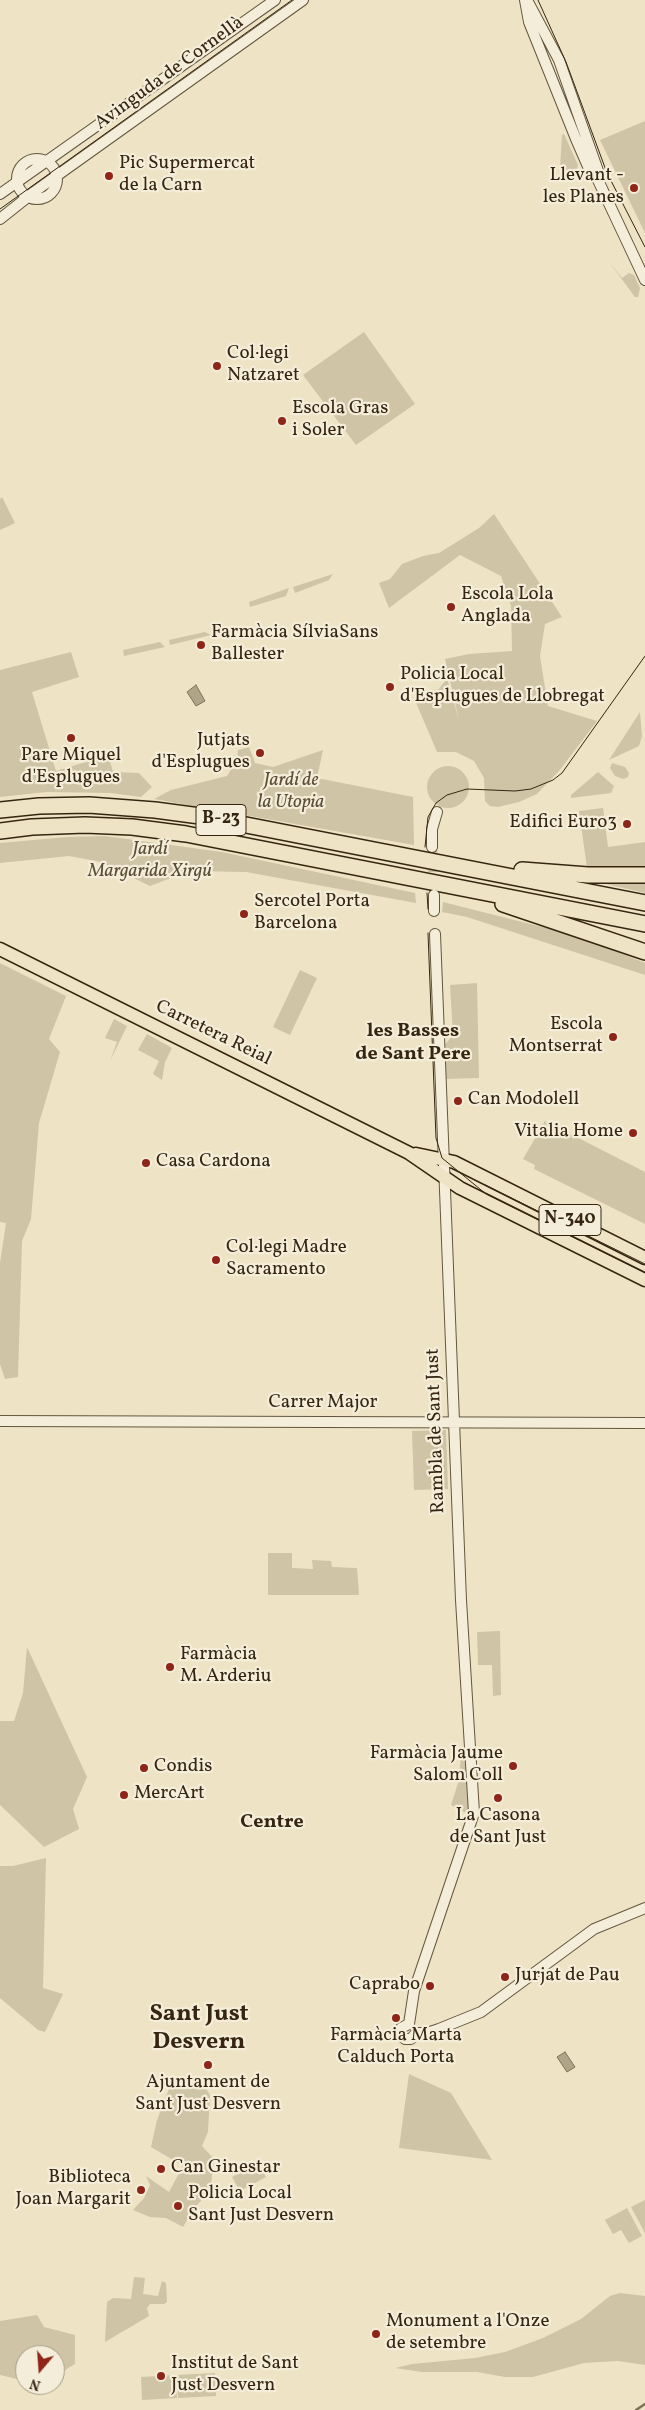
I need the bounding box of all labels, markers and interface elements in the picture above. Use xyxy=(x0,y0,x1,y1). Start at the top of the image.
street label: Avinguda de Cornellà xyxy=(91,12,249,136)
place label: Pic Supermercat de la Carn xyxy=(119,154,255,198)
place label: Llevant - les Planes xyxy=(543,166,624,210)
marker: Pic Supermercat de la Carn xyxy=(103,170,115,182)
marker: Llevant - les Planes xyxy=(628,182,640,194)
place label: Col·legi Natzaret xyxy=(227,344,300,388)
marker: Col·legi Natzaret xyxy=(211,360,223,372)
place label: Escola Gras i Soler xyxy=(292,399,388,443)
marker: Escola Gras i Soler xyxy=(276,415,288,427)
place label: Escola Lola Anglada xyxy=(461,585,554,629)
marker: Escola Lola Anglada xyxy=(445,601,457,613)
place label: Farmàcia SílviaSans Ballester xyxy=(211,623,378,667)
marker: Farmàcia SílviaSans Ballester xyxy=(195,639,207,651)
place label: Policia Local d'Esplugues de Llobregat xyxy=(400,665,605,709)
marker: Policia Local d'Esplugues de Llobregat xyxy=(384,681,396,693)
place label: Jutjats d'Esplugues xyxy=(152,731,250,775)
marker: Pare Miquel d'Esplugues xyxy=(65,732,77,744)
place label: Pare Miquel d'Esplugues xyxy=(21,746,121,790)
marker: Jutjats d'Esplugues xyxy=(254,747,266,759)
park label: Jardí de la Utopia xyxy=(258,771,324,815)
road number: B-23 xyxy=(196,804,246,836)
place label: Edifici Euro3 xyxy=(509,813,617,835)
marker: Edifici Euro3 xyxy=(621,818,633,830)
park label: Jardí Margarida Xirgú xyxy=(88,840,212,884)
place label: Sercotel Porta Barcelona xyxy=(254,892,370,936)
marker: Sercotel Porta Barcelona xyxy=(238,908,250,920)
street label: Carretera Reial xyxy=(151,996,275,1072)
place label: Escola Montserrat xyxy=(509,1015,603,1059)
district label: les Basses de Sant Pere xyxy=(355,1020,471,1067)
marker: Escola Montserrat xyxy=(607,1031,619,1043)
place label: Can Modolell xyxy=(468,1090,579,1112)
marker: Can Modolell xyxy=(452,1095,464,1107)
place label: Vitalia Home xyxy=(514,1122,623,1144)
marker: Vitalia Home xyxy=(627,1127,639,1139)
place label: Casa Cardona xyxy=(156,1152,271,1174)
marker: Casa Cardona xyxy=(140,1157,152,1169)
road number: N-340 xyxy=(539,1204,601,1236)
place label: Col·legi Madre Sacramento xyxy=(226,1238,347,1282)
marker: Col·legi Madre Sacramento xyxy=(210,1254,222,1266)
street label: Rambla de Sant Just xyxy=(423,1348,451,1514)
street label: Carrer Major xyxy=(268,1393,378,1415)
place label: Farmàcia M. Arderiu xyxy=(180,1645,271,1689)
marker: Farmàcia M. Arderiu xyxy=(164,1661,176,1673)
place label: Farmàcia Jaume Salom Coll xyxy=(370,1744,503,1788)
place label: Condis xyxy=(154,1757,212,1779)
marker: Farmàcia Jaume Salom Coll xyxy=(507,1760,519,1772)
marker: Condis xyxy=(138,1762,150,1774)
place label: MercArt xyxy=(134,1784,205,1806)
marker: MercArt xyxy=(118,1789,130,1801)
marker: La Casona de Sant Just xyxy=(492,1792,504,1804)
place label: La Casona de Sant Just xyxy=(449,1806,547,1850)
district label: Centre xyxy=(240,1811,304,1835)
place label: Jurjat de Pau xyxy=(515,1966,620,1988)
marker: Jurjat de Pau xyxy=(499,1971,511,1983)
place label: Caprabo xyxy=(349,1975,420,1997)
marker: Caprabo xyxy=(424,1980,436,1992)
district label: Sant Just Desvern xyxy=(149,2002,249,2058)
marker: Farmàcia Marta Calduch Porta xyxy=(390,2012,402,2024)
place label: Farmàcia Marta Calduch Porta xyxy=(330,2026,462,2070)
marker: Ajuntament de Sant Just Desvern xyxy=(202,2059,214,2071)
place label: Ajuntament de Sant Just Desvern xyxy=(135,2073,281,2117)
place label: Can Ginestar xyxy=(171,2158,280,2180)
marker: Can Ginestar xyxy=(155,2163,167,2175)
place label: Biblioteca Joan Margarit xyxy=(15,2168,131,2212)
marker: Biblioteca Joan Margarit xyxy=(135,2184,147,2196)
place label: Policia Local Sant Just Desvern xyxy=(188,2184,334,2228)
marker: Policia Local Sant Just Desvern xyxy=(172,2200,184,2212)
place label: Monument a l'Onze de setembre xyxy=(386,2312,549,2356)
marker: Monument a l'Onze de setembre xyxy=(370,2328,382,2340)
north arrow xyxy=(15,2345,65,2395)
place label: Institut de Sant Just Desvern xyxy=(171,2354,299,2398)
marker: Institut de Sant Just Desvern xyxy=(155,2370,167,2382)
text: N xyxy=(28,2373,43,2394)

